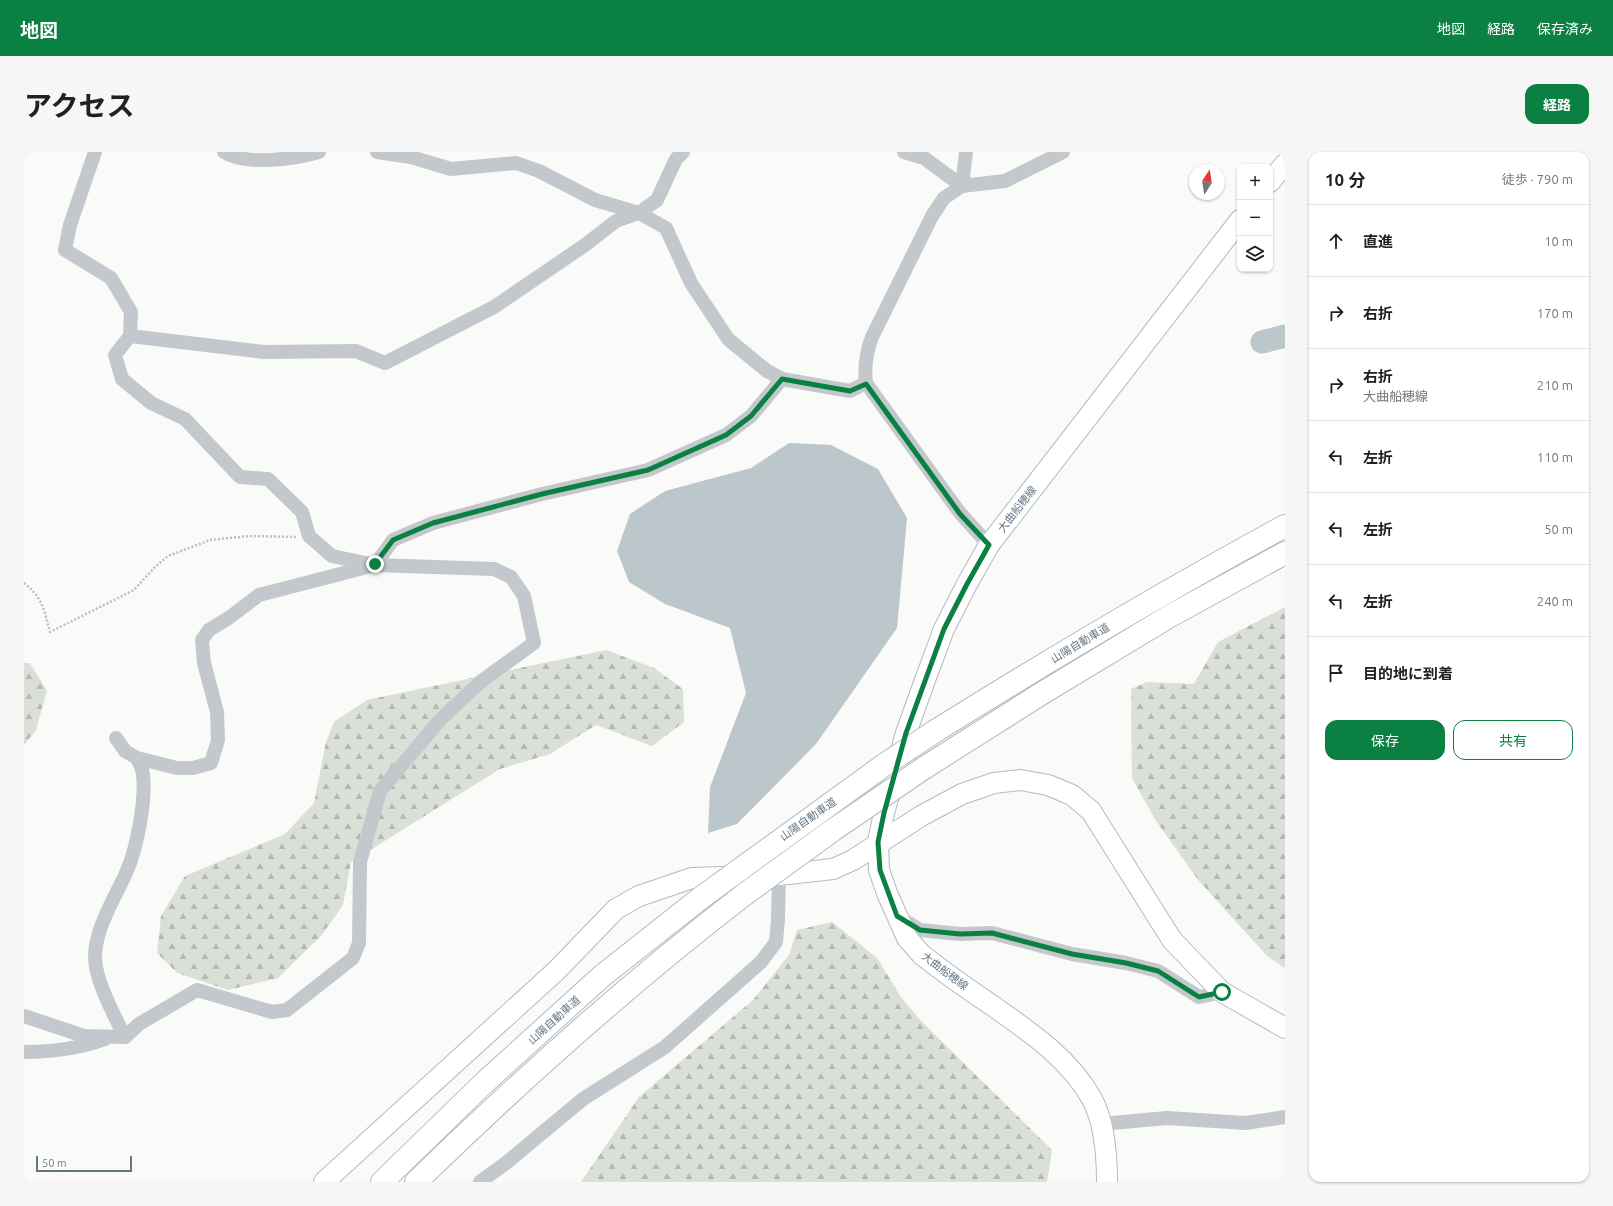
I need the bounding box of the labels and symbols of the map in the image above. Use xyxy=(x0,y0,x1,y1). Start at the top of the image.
north arrow xyxy=(1189,164,1225,200)
street label: 大曲船穂線 xyxy=(995,484,1039,534)
route end xyxy=(366,555,384,573)
street label: 山陽自動車道 xyxy=(1049,621,1111,665)
street label: 山陽自動車道 xyxy=(778,795,838,843)
street label: 大曲船穂線 xyxy=(919,950,971,992)
route start xyxy=(1213,983,1231,1001)
street label: 山陽自動車道 xyxy=(525,993,583,1047)
scale bar xyxy=(36,1154,132,1173)

